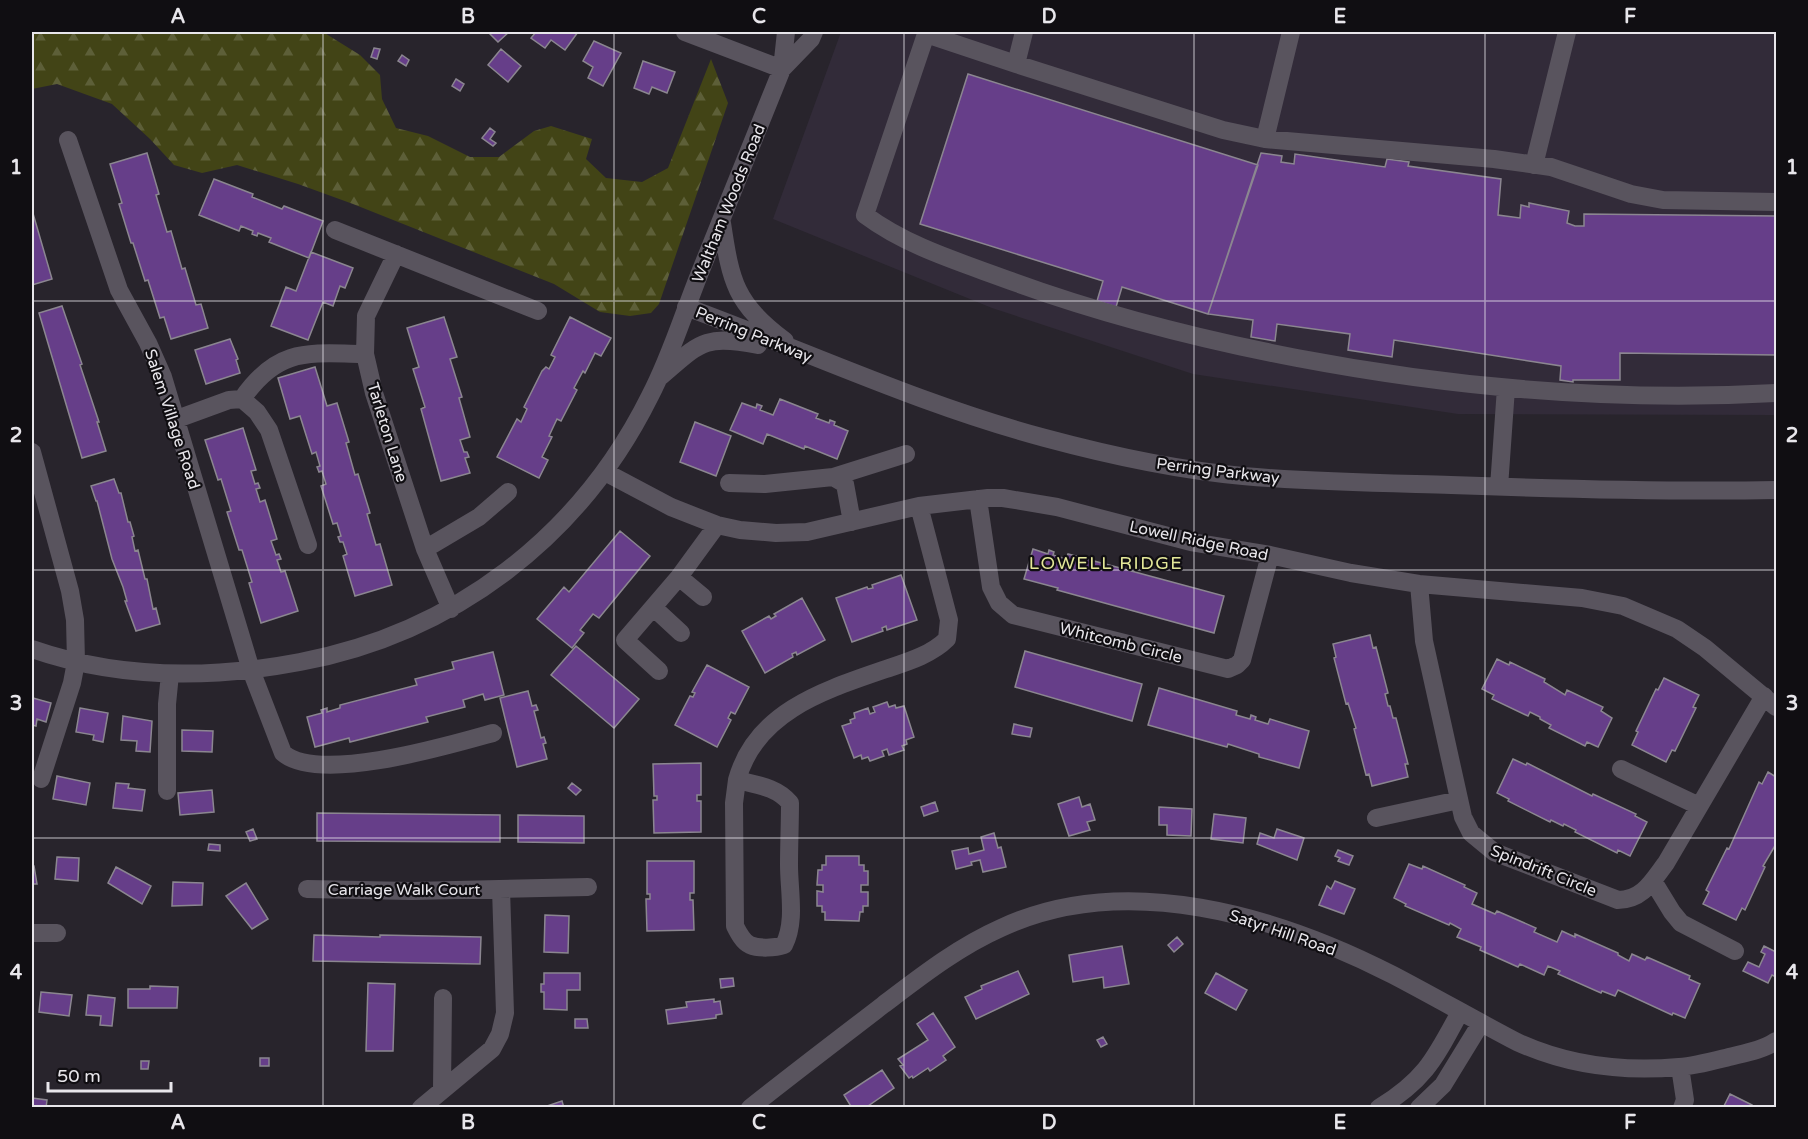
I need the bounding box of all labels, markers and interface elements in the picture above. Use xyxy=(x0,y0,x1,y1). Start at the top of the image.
text: A xyxy=(171,5,186,29)
text: B xyxy=(461,5,475,29)
text: C xyxy=(752,5,766,29)
text: D xyxy=(1041,5,1057,29)
text: E xyxy=(1334,5,1347,29)
text: F xyxy=(1624,5,1636,29)
street label: Waltham Woods Road xyxy=(688,121,770,286)
text: 1 xyxy=(10,156,22,180)
text: 1 xyxy=(1786,156,1798,180)
street label: Perring Parkway xyxy=(692,302,815,368)
street label: Salem Village Road xyxy=(140,347,204,492)
street label: Tarleton Lane xyxy=(362,380,412,485)
text: 2 xyxy=(10,424,22,448)
text: 2 xyxy=(1786,424,1798,448)
street label: Perring Parkway xyxy=(1155,454,1281,489)
street label: Lowell Ridge Road xyxy=(1127,516,1270,565)
district label: LOWELL RIDGE xyxy=(1029,552,1183,574)
street label: Whitcomb Circle xyxy=(1057,618,1184,668)
text: 3 xyxy=(10,692,22,716)
text: 3 xyxy=(1786,692,1798,716)
street label: Spindrift Circle xyxy=(1488,841,1600,901)
street label: Carriage Walk Court xyxy=(328,880,480,900)
street label: Satyr Hill Road xyxy=(1227,905,1339,961)
text: 4 xyxy=(10,961,23,985)
text: 4 xyxy=(1786,961,1799,985)
scale bar xyxy=(48,1055,171,1093)
text: 50 m xyxy=(57,1065,101,1087)
text: A xyxy=(171,1111,186,1135)
text: B xyxy=(461,1111,475,1135)
text: C xyxy=(752,1111,766,1135)
text: D xyxy=(1041,1111,1057,1135)
text: E xyxy=(1334,1111,1347,1135)
text: F xyxy=(1624,1111,1636,1135)

